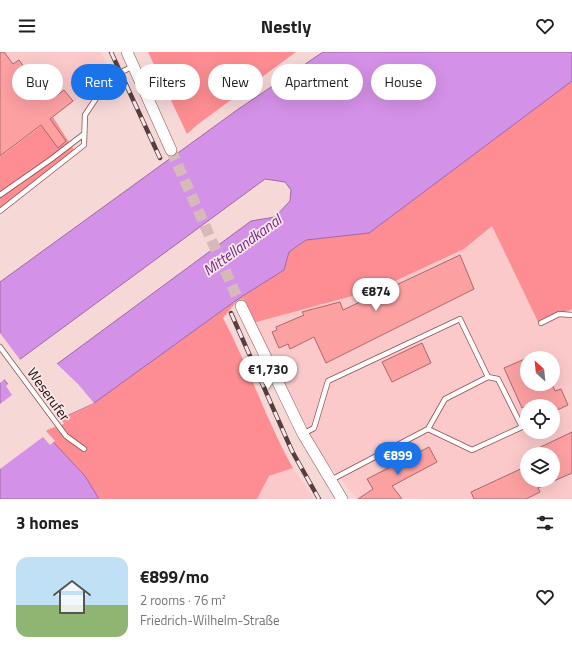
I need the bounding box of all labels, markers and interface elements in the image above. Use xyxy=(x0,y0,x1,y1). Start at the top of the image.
text: Nestly xyxy=(261,13,311,40)
icon: menu xyxy=(16,15,38,37)
icon: heart xyxy=(534,15,556,37)
chip: Buy xyxy=(12,64,63,100)
chip: Rent xyxy=(71,64,127,100)
chip: Filters xyxy=(135,64,200,100)
chip: New xyxy=(208,64,263,100)
chip: Apartment xyxy=(271,64,363,100)
chip: House xyxy=(371,64,436,100)
water label: Mittellandkanal xyxy=(198,208,288,281)
pin: €874 xyxy=(352,278,400,312)
text: €874 xyxy=(361,281,391,301)
north arrow xyxy=(520,351,560,391)
map controls xyxy=(520,351,560,487)
pin: €1,730 xyxy=(235,356,301,390)
text: €1,730 xyxy=(248,359,288,379)
street label: Weserufer xyxy=(22,363,76,425)
button: locate xyxy=(520,399,560,439)
pin: €899 xyxy=(374,442,422,476)
text: €899 xyxy=(383,445,413,465)
button: layers xyxy=(520,447,560,487)
text: 3 homes xyxy=(16,510,79,536)
icon: filters xyxy=(534,512,556,534)
text: €899/mo xyxy=(140,564,209,590)
icon: home xyxy=(48,573,96,621)
icon: heart xyxy=(534,586,556,608)
text: 2 rooms · 76 m² xyxy=(140,590,226,610)
text: Friedrich-Wilhelm-Straße xyxy=(140,610,279,630)

